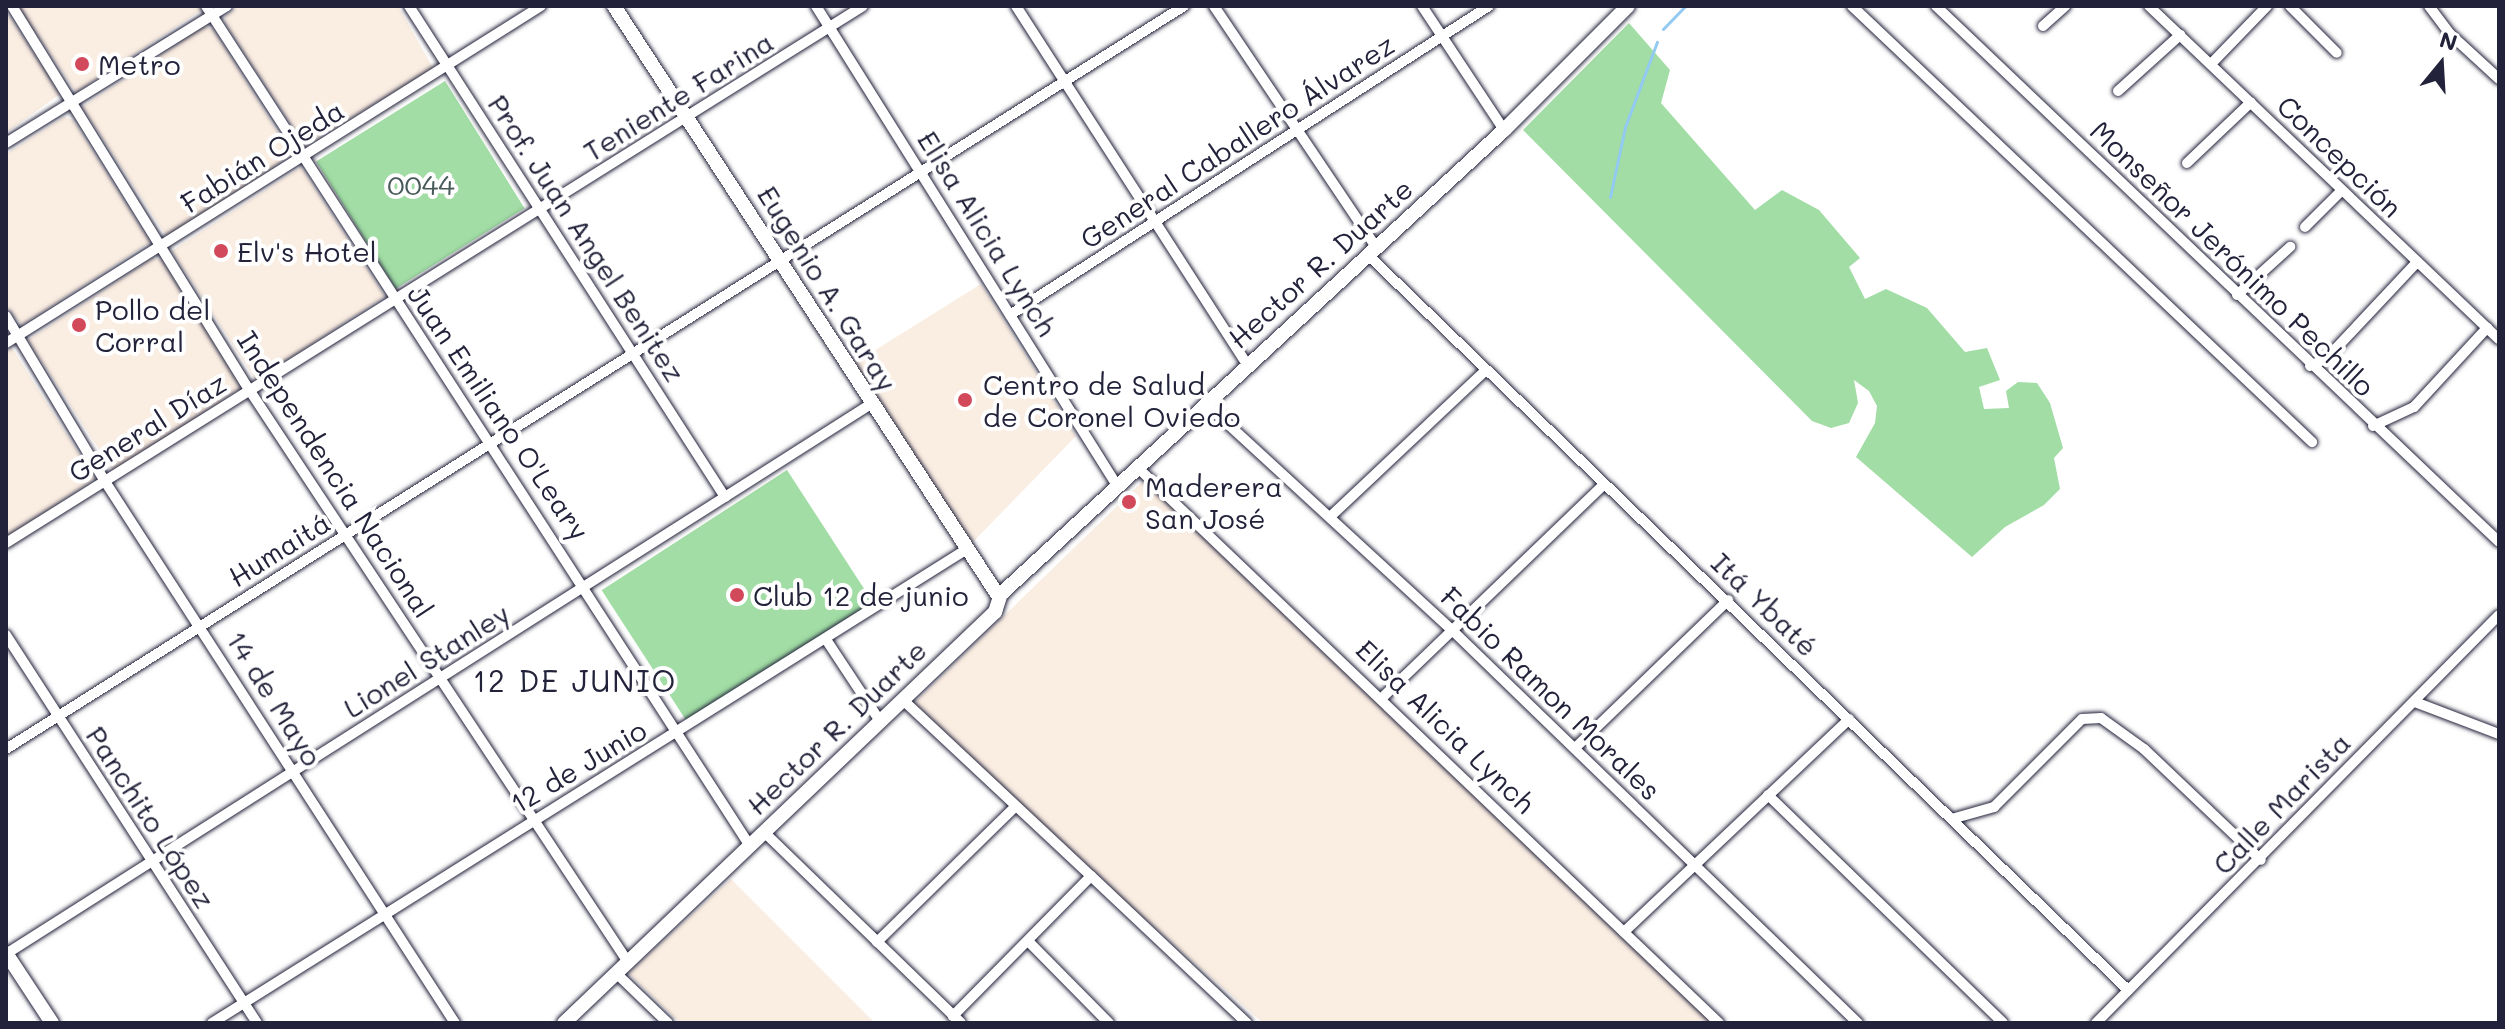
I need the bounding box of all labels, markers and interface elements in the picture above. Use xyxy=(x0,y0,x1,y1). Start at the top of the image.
street label: Teniente Farina xyxy=(577,24,779,168)
north arrow xyxy=(2401,24,2481,104)
text: N xyxy=(2436,24,2461,57)
street label: General Caballero Álvarez xyxy=(1074,27,1400,255)
place label: Metro xyxy=(98,47,181,81)
marker: Metro xyxy=(73,55,91,73)
street label: Prof. Juan Angel Benitez xyxy=(482,88,692,388)
street label: Concepción xyxy=(2271,88,2409,224)
street label: Fabián Ojeda xyxy=(174,93,350,219)
street label: Monseñor Jerónimo Pechillo xyxy=(2084,113,2382,403)
street label: Elisa Alicia Lynch xyxy=(911,124,1065,342)
park label: 0044 xyxy=(387,167,455,201)
street label: Hector R. Duarte xyxy=(1221,171,1419,355)
street label: Eugenio A. Garay xyxy=(751,179,905,397)
place label: Elv's Hotel xyxy=(237,234,377,268)
marker: Elv's Hotel xyxy=(212,242,230,260)
street label: Juan Emiliano O'Leary xyxy=(401,278,597,546)
place label: Pollo del Corral xyxy=(95,292,210,358)
marker: Pollo del Corral xyxy=(70,316,88,334)
street label: Independencia Nacional xyxy=(231,324,441,624)
street label: General Díaz xyxy=(62,365,232,489)
place label: Centro de Salud de Coronel Oviedo xyxy=(983,367,1240,433)
marker: Centro de Salud de Coronel Oviedo xyxy=(954,389,976,411)
place label: Maderera San José xyxy=(1145,469,1283,535)
marker: Maderera San José xyxy=(1120,493,1138,511)
street label: Humaitá xyxy=(222,505,336,593)
street label: Itá Ybaté xyxy=(1705,545,1825,663)
place label: Club 12 de junio xyxy=(753,578,969,612)
street label: Fabio Ramon Morales xyxy=(1434,579,1668,807)
marker: Club 12 de junio xyxy=(728,586,746,604)
street label: Lionel Stanley xyxy=(337,596,515,724)
street label: 14 de Mayo xyxy=(220,624,330,772)
street label: Elisa Alicia Lynch xyxy=(1350,632,1542,820)
street label: Hector R. Duarte xyxy=(739,633,933,821)
district label: 12 DE JUNIO xyxy=(473,662,677,698)
street label: 12 de Junio xyxy=(504,712,652,820)
street label: Panchito López xyxy=(80,720,222,914)
street label: Calle Marista xyxy=(2205,725,2357,881)

